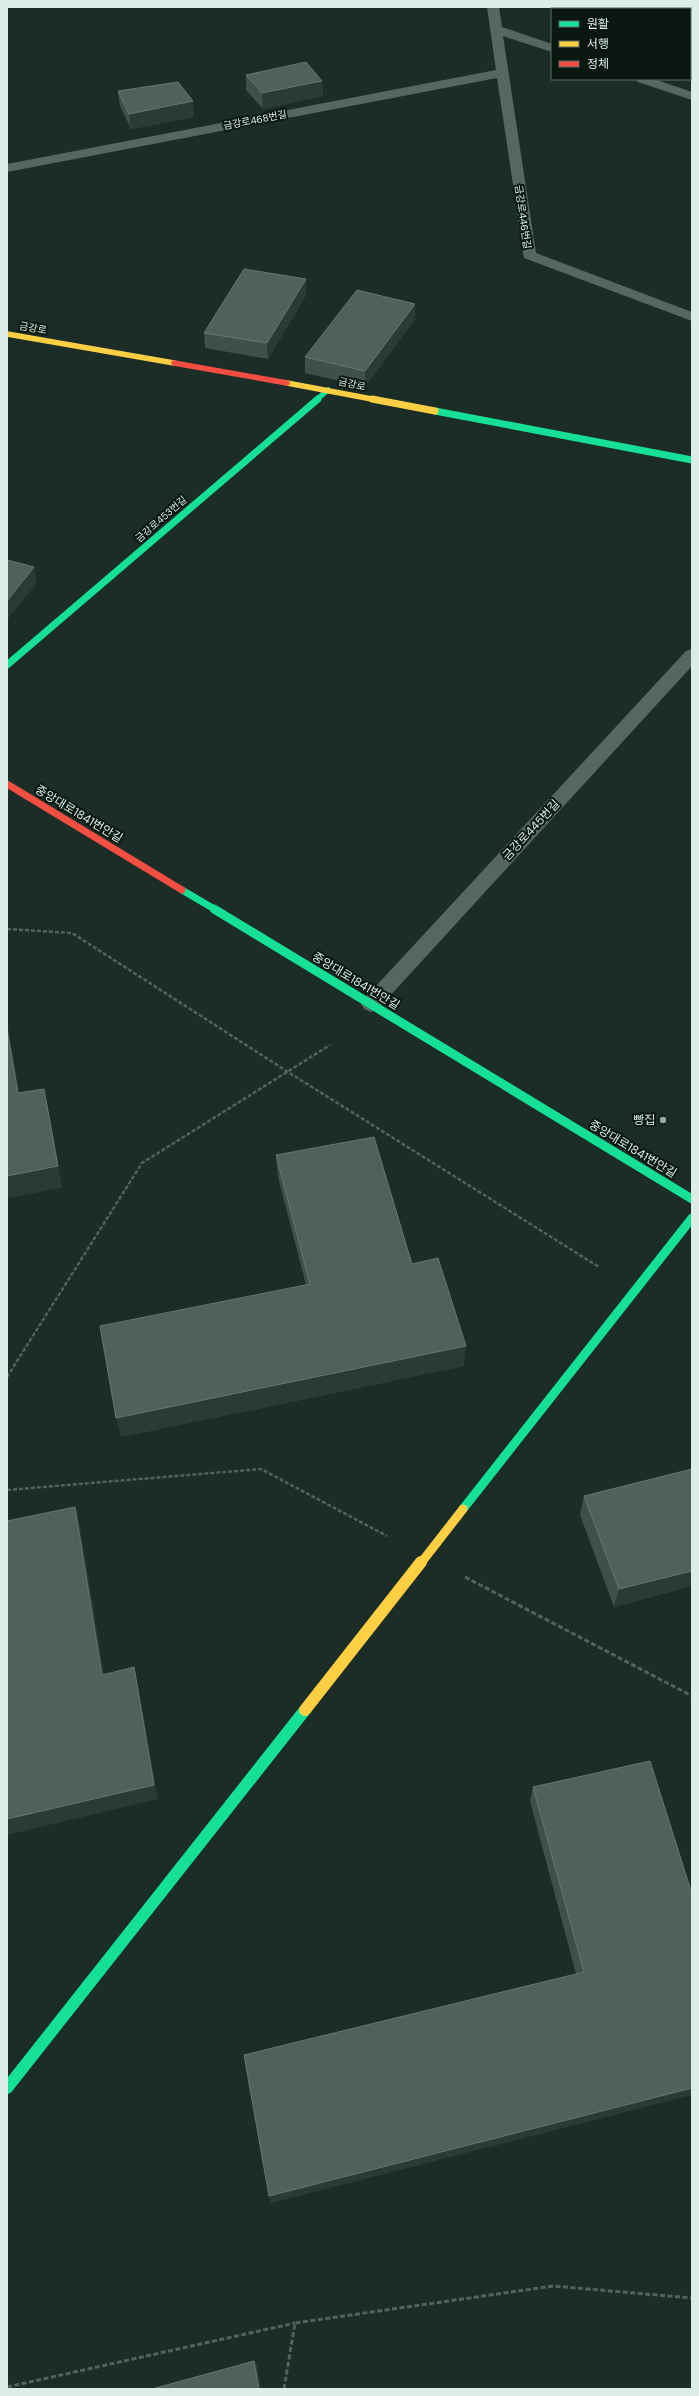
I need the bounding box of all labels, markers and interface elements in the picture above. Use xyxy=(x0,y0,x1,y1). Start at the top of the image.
legend xyxy=(551,8,691,80)
text: 원활 xyxy=(587,16,609,32)
text: 서행 xyxy=(587,36,609,52)
text: 정체 xyxy=(587,56,609,72)
street label: 금강로468번길 xyxy=(222,107,288,133)
street label: 금강로446번길 xyxy=(512,184,534,250)
street label: 금강로 xyxy=(18,319,48,337)
street label: 금강로 xyxy=(337,375,367,393)
street label: 금강로453번길 xyxy=(133,493,189,545)
street label: 중앙대로1841번안길 xyxy=(32,782,126,846)
street label: 금강로445번길 xyxy=(499,796,563,864)
street label: 중앙대로1841번안길 xyxy=(309,949,403,1013)
place label: 빵집 xyxy=(633,1112,655,1128)
marker: 빵집 xyxy=(658,1115,668,1125)
street label: 중앙대로1841번안길 xyxy=(586,1117,680,1181)

